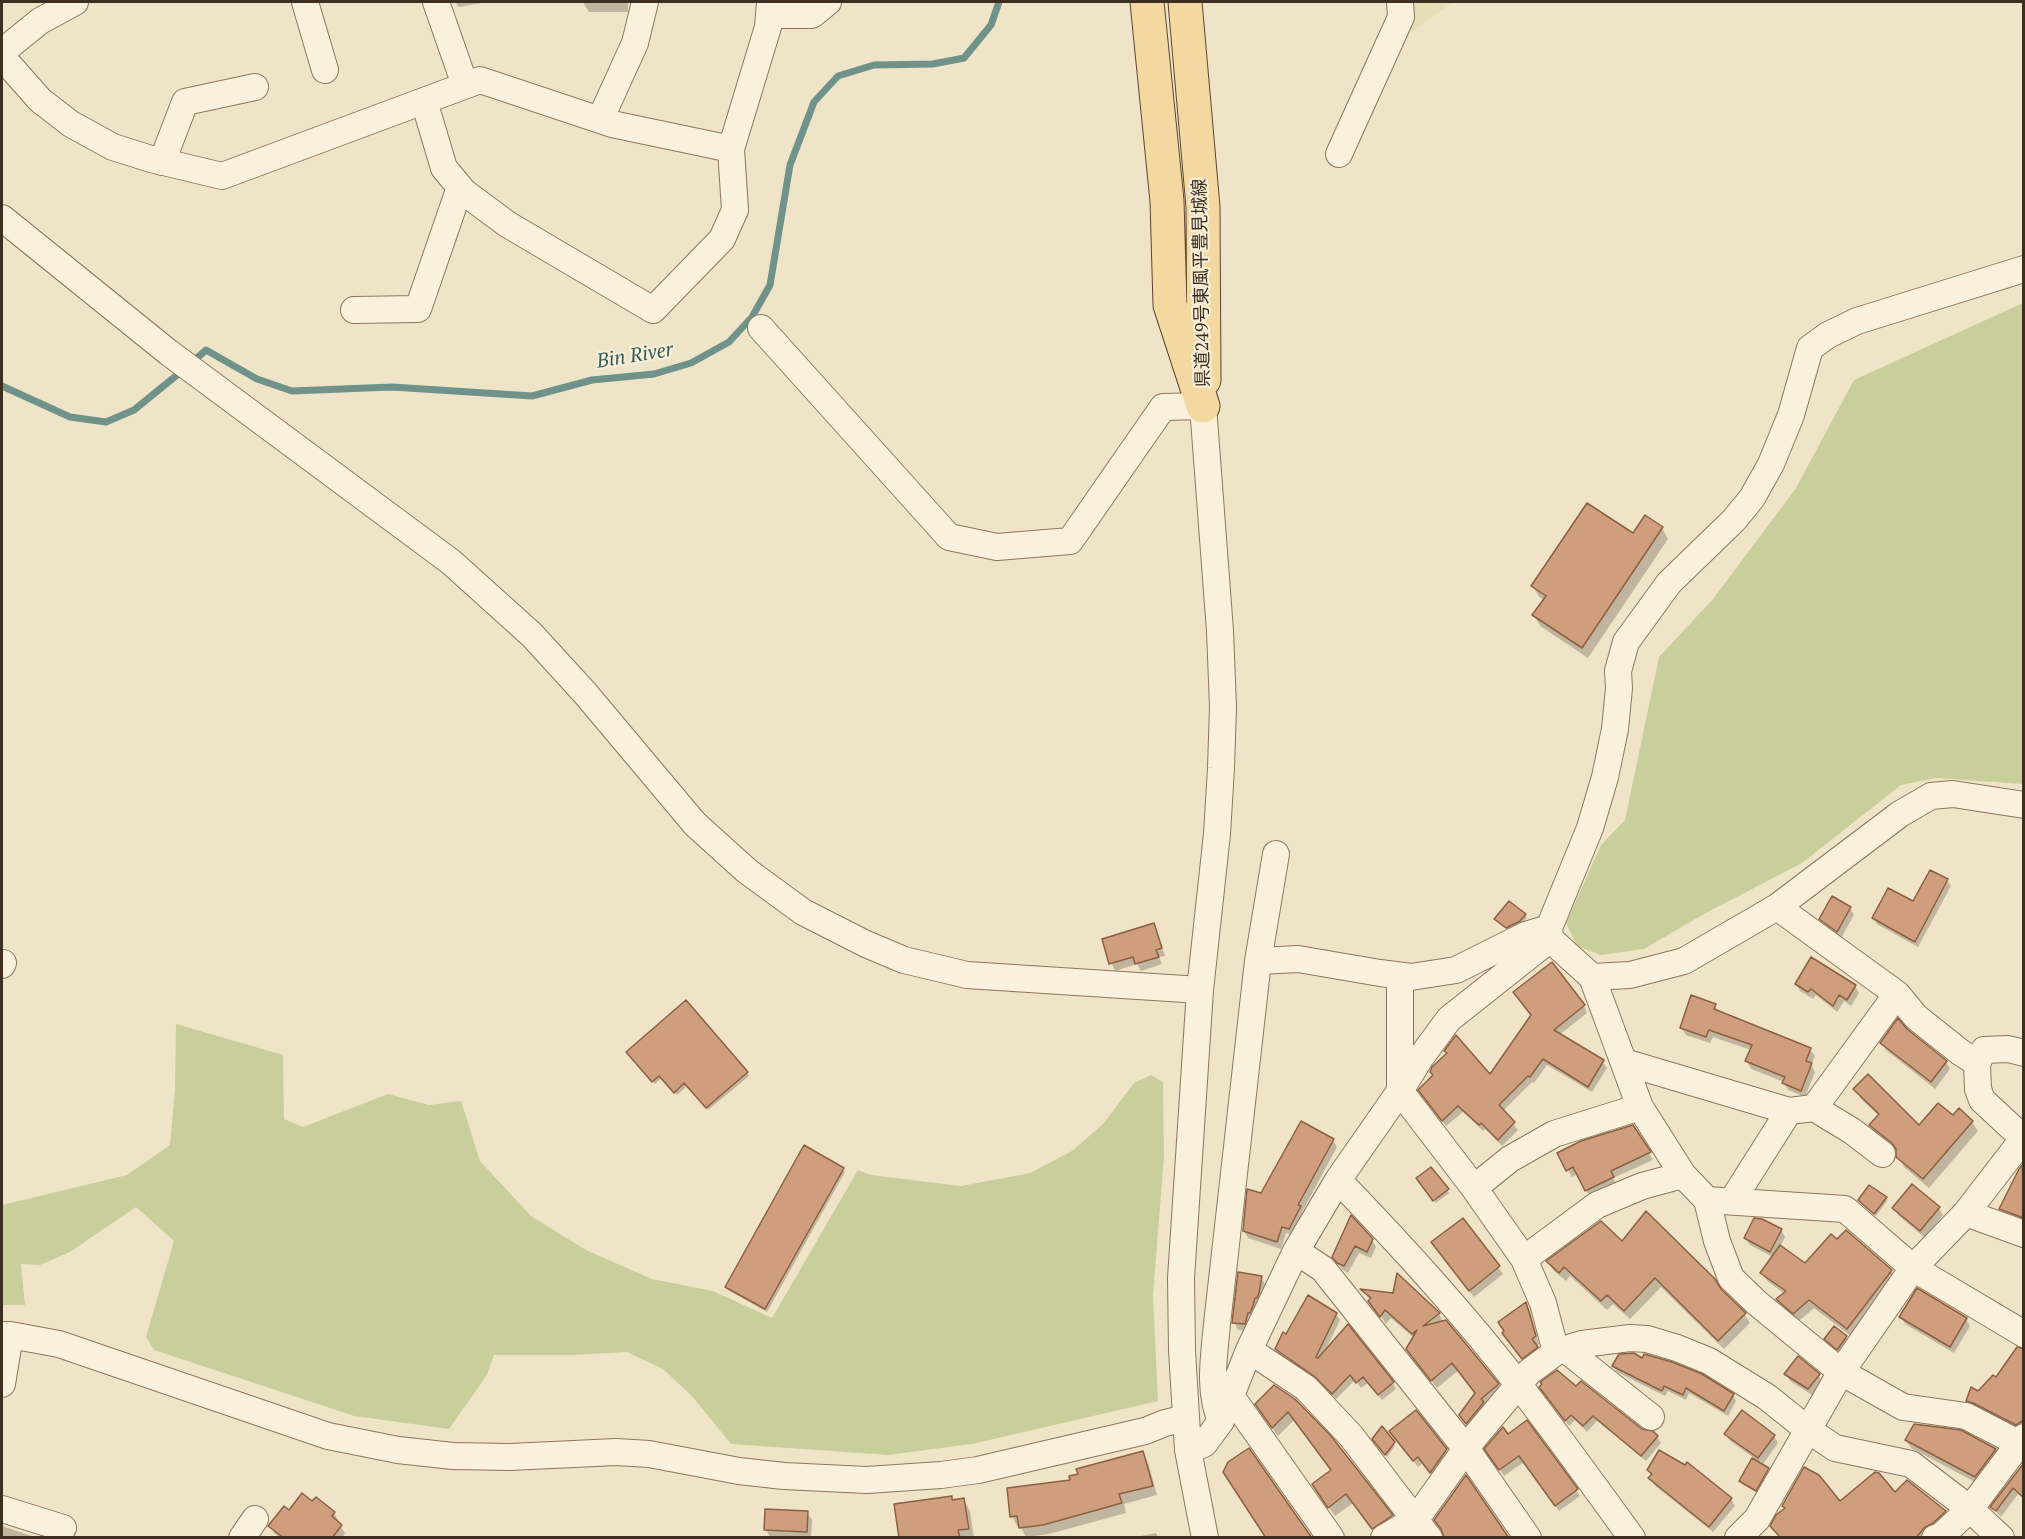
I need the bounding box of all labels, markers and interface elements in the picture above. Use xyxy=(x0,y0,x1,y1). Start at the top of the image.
street label: 県道249号東風平豊見城線 xyxy=(1189,178,1215,388)
water label: Bin River xyxy=(595,338,675,374)

